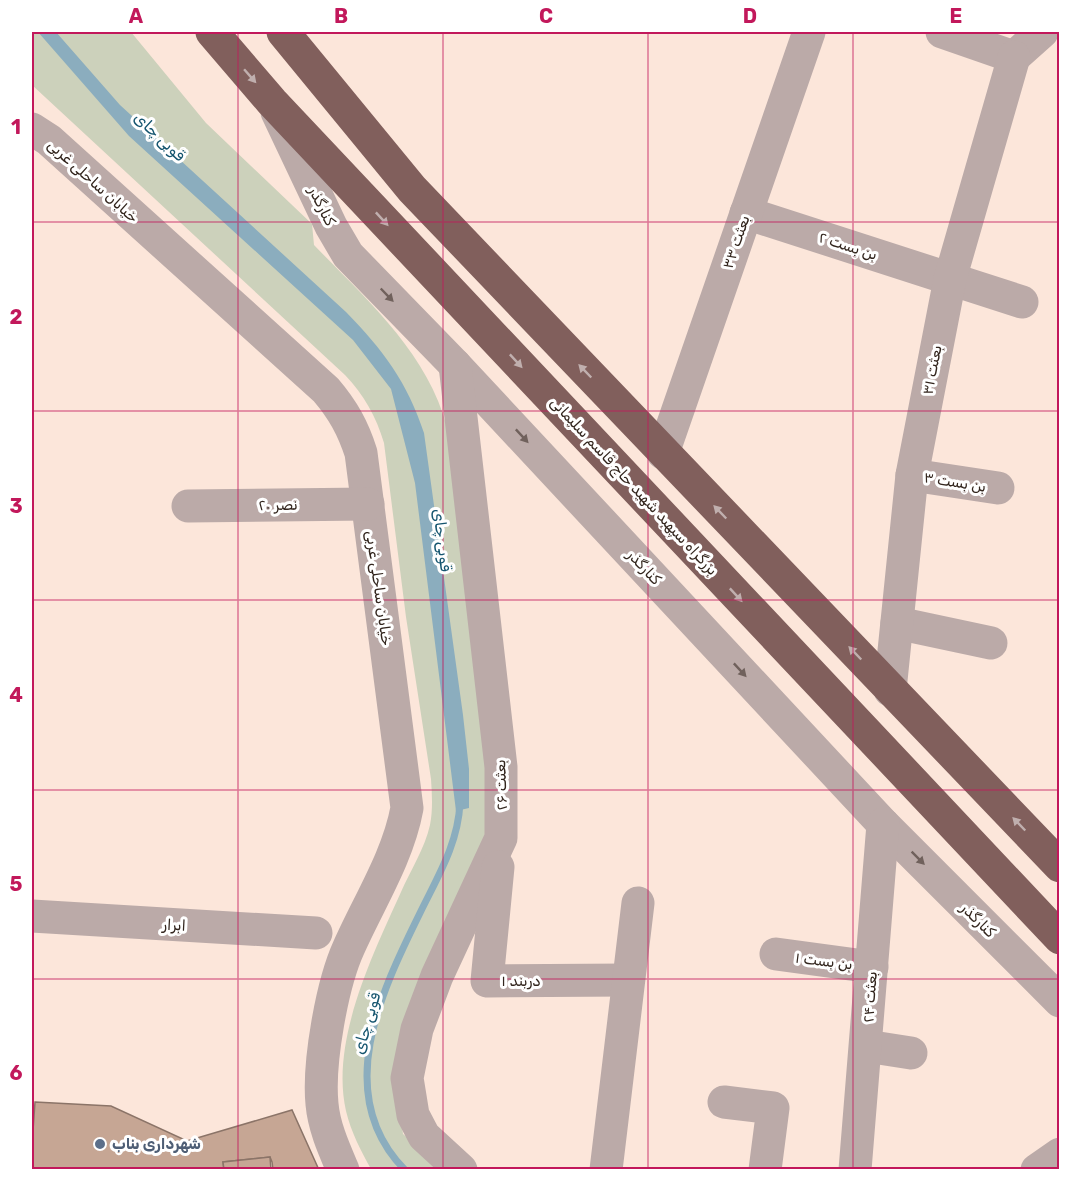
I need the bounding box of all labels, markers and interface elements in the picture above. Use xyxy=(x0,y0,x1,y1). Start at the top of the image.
text: A xyxy=(129,4,144,28)
text: B xyxy=(334,4,348,28)
text: C xyxy=(539,4,553,28)
text: D xyxy=(743,4,757,28)
text: E xyxy=(950,4,962,28)
one-way arrow xyxy=(243,68,256,83)
water label: قوبی چای xyxy=(129,108,190,166)
text: 1 xyxy=(11,115,21,139)
street label: خیابان ساحلی غربی xyxy=(44,136,142,226)
street label: کنارگذر xyxy=(304,182,339,229)
one-way arrow xyxy=(375,212,389,226)
street label: بعثت ۳۳ xyxy=(719,213,753,271)
street label: بن بست ۲ xyxy=(816,228,880,264)
one-way arrow xyxy=(380,287,394,302)
text: 2 xyxy=(10,305,23,329)
street label: بعثت ۳۱ xyxy=(918,344,946,396)
one-way arrow xyxy=(509,353,522,368)
one-way arrow xyxy=(579,365,593,379)
street label: بزرگراه سپهبد شهید حاج قاسم سلیمانی xyxy=(545,393,721,580)
one-way arrow xyxy=(514,428,528,442)
street label: بن بست ۳ xyxy=(923,468,987,496)
text: 3 xyxy=(9,494,23,518)
street label: نصر ۲۰ xyxy=(258,496,298,514)
one-way arrow xyxy=(713,505,727,520)
water label: قوبی چای xyxy=(428,507,456,573)
street label: خیابان ساحلی غربی xyxy=(362,529,396,647)
street label: کنارگذر xyxy=(623,545,665,589)
one-way arrow xyxy=(729,587,743,602)
one-way arrow xyxy=(849,646,862,661)
one-way arrow xyxy=(733,663,747,677)
text: 4 xyxy=(9,683,23,707)
street label: بعثت ۲۶ xyxy=(491,759,511,811)
one-way arrow xyxy=(1013,817,1026,832)
one-way arrow xyxy=(910,851,924,865)
text: 5 xyxy=(10,872,23,896)
street label: کنارگذر xyxy=(956,898,999,941)
street label: ابرار xyxy=(161,915,186,935)
street label: بن بست ۱ xyxy=(794,949,854,973)
street label: بعثت ۲۴ xyxy=(859,971,881,1023)
street label: دربند ۱ xyxy=(501,972,541,990)
water label: قوبی چای xyxy=(349,990,385,1057)
text: 6 xyxy=(9,1061,23,1085)
place label: شهرداری بناب xyxy=(112,1135,201,1153)
marker: شهرداری بناب xyxy=(93,1137,107,1151)

